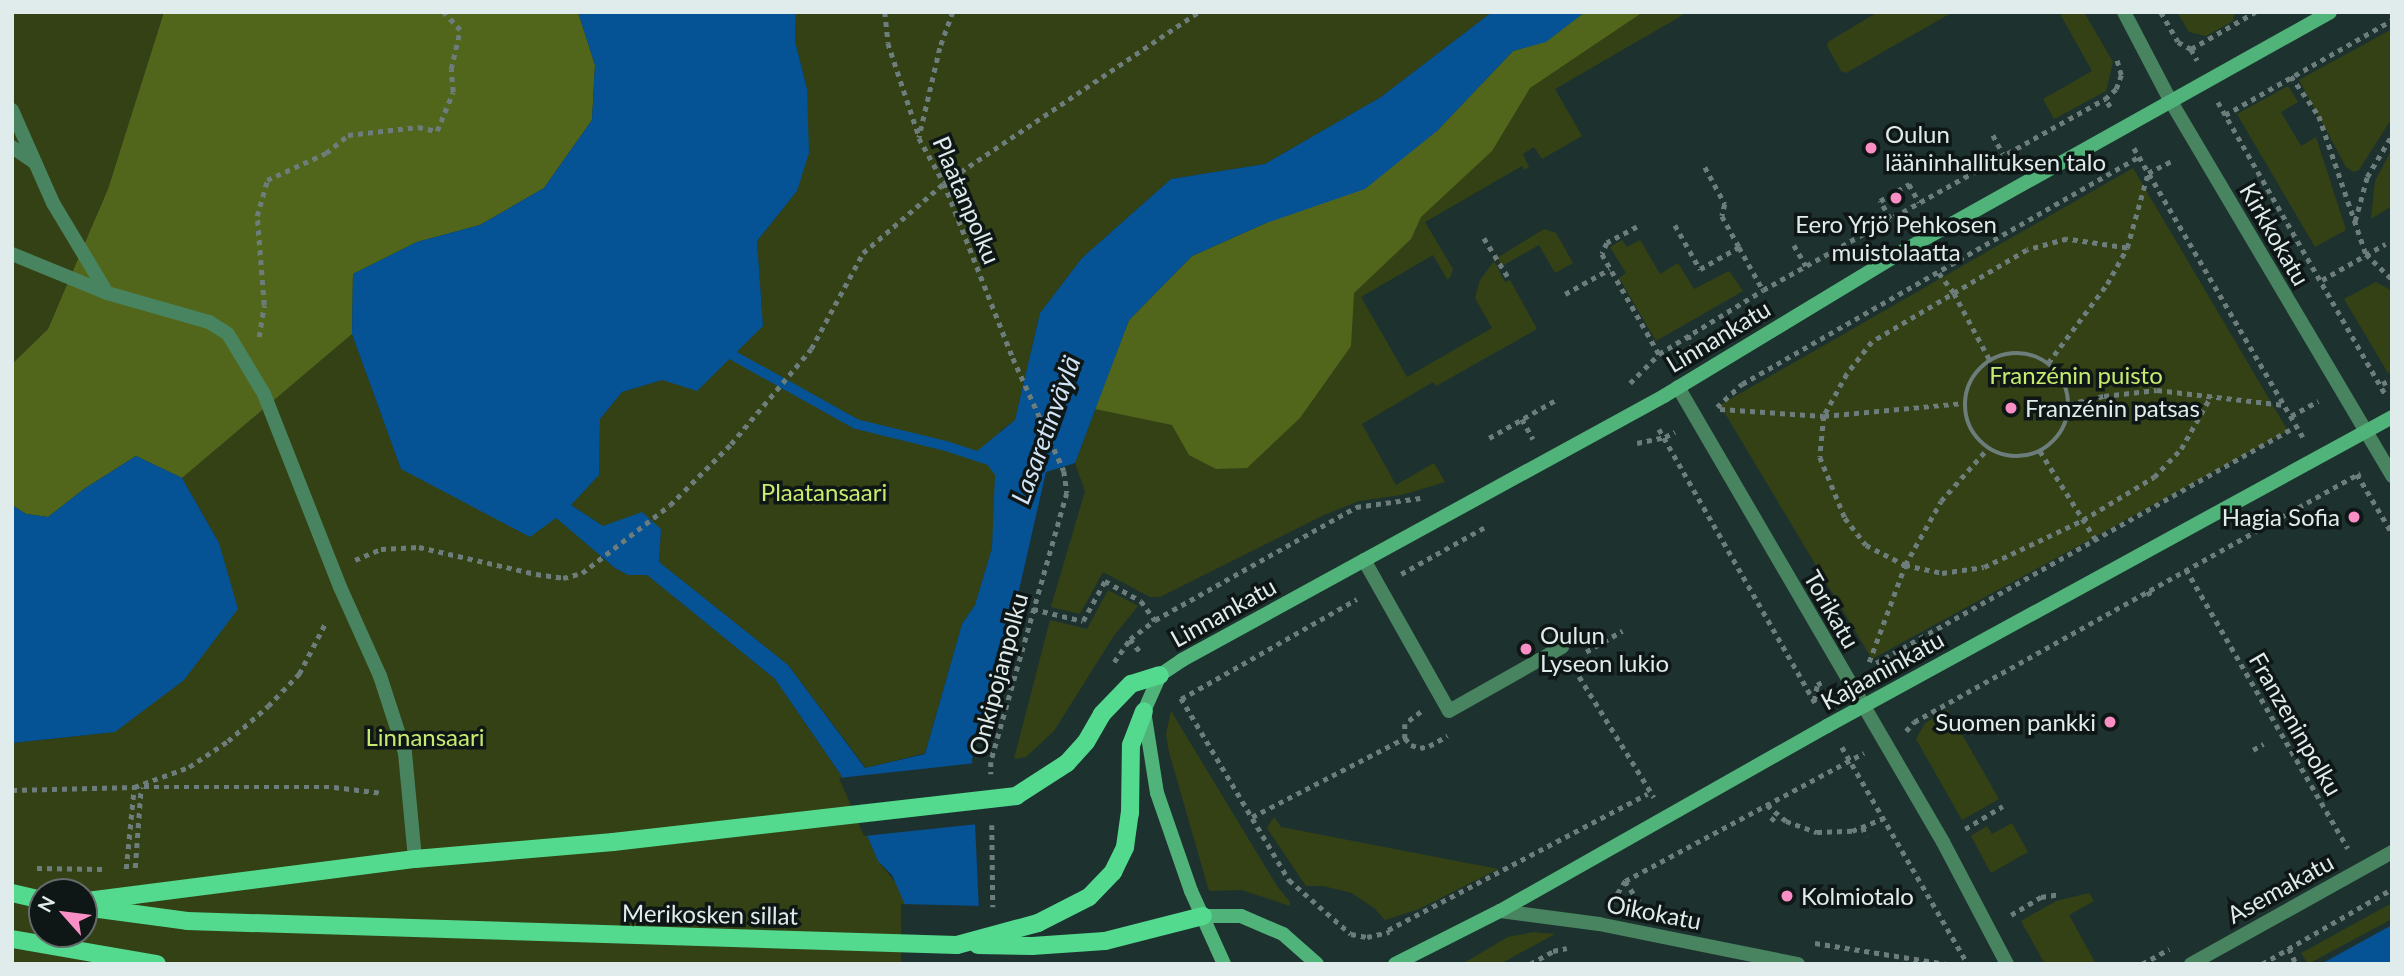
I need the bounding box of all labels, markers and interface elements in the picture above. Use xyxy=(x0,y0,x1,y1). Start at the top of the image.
place label: Oulun lääninhallituksen talo xyxy=(1885,120,2106,176)
street label: Plaatanpolku xyxy=(927,132,1007,268)
marker: Oulun lääninhallituksen talo xyxy=(1863,140,1879,156)
street label: Kirkkokatu xyxy=(2234,178,2316,290)
marker: Eero Yrjö Pehkosen muistolaatta xyxy=(1888,190,1904,206)
place label: Eero Yrjö Pehkosen muistolaatta xyxy=(1795,210,1997,266)
street label: Linnankatu xyxy=(1661,294,1775,378)
water label: Lasaretinväylä xyxy=(1005,352,1087,508)
park label: Franzénin puisto xyxy=(1989,361,2163,389)
place label: Franzénin patsas xyxy=(2025,394,2200,422)
marker: Franzénin patsas xyxy=(2003,400,2019,416)
park label: Plaatansaari xyxy=(761,478,887,506)
place label: Hagia Sofia xyxy=(2222,503,2340,531)
marker: Hagia Sofia xyxy=(2346,509,2362,525)
street label: Torikatu xyxy=(1798,565,1866,653)
street label: Linnankatu xyxy=(1165,571,1281,653)
street label: Onkipojanpolku xyxy=(963,590,1033,758)
place label: Oulun Lyseon lukio xyxy=(1540,621,1669,677)
street label: Kajaaninkatu xyxy=(1816,624,1948,716)
marker: Oulun Lyseon lukio xyxy=(1518,641,1534,657)
street label: Franzeninpolku xyxy=(2243,647,2349,801)
place label: Suomen pankki xyxy=(1935,708,2096,736)
marker: Suomen pankki xyxy=(2102,714,2118,730)
park label: Linnansaari xyxy=(366,723,484,751)
street label: Asemakatu xyxy=(2222,847,2338,929)
north arrow xyxy=(28,878,98,948)
place label: Kolmiotalo xyxy=(1801,882,1914,910)
marker: Kolmiotalo xyxy=(1779,888,1795,904)
street label: Oikokatu xyxy=(1604,889,1704,935)
text: N xyxy=(32,892,59,916)
street label: Merikosken sillat xyxy=(622,898,798,930)

